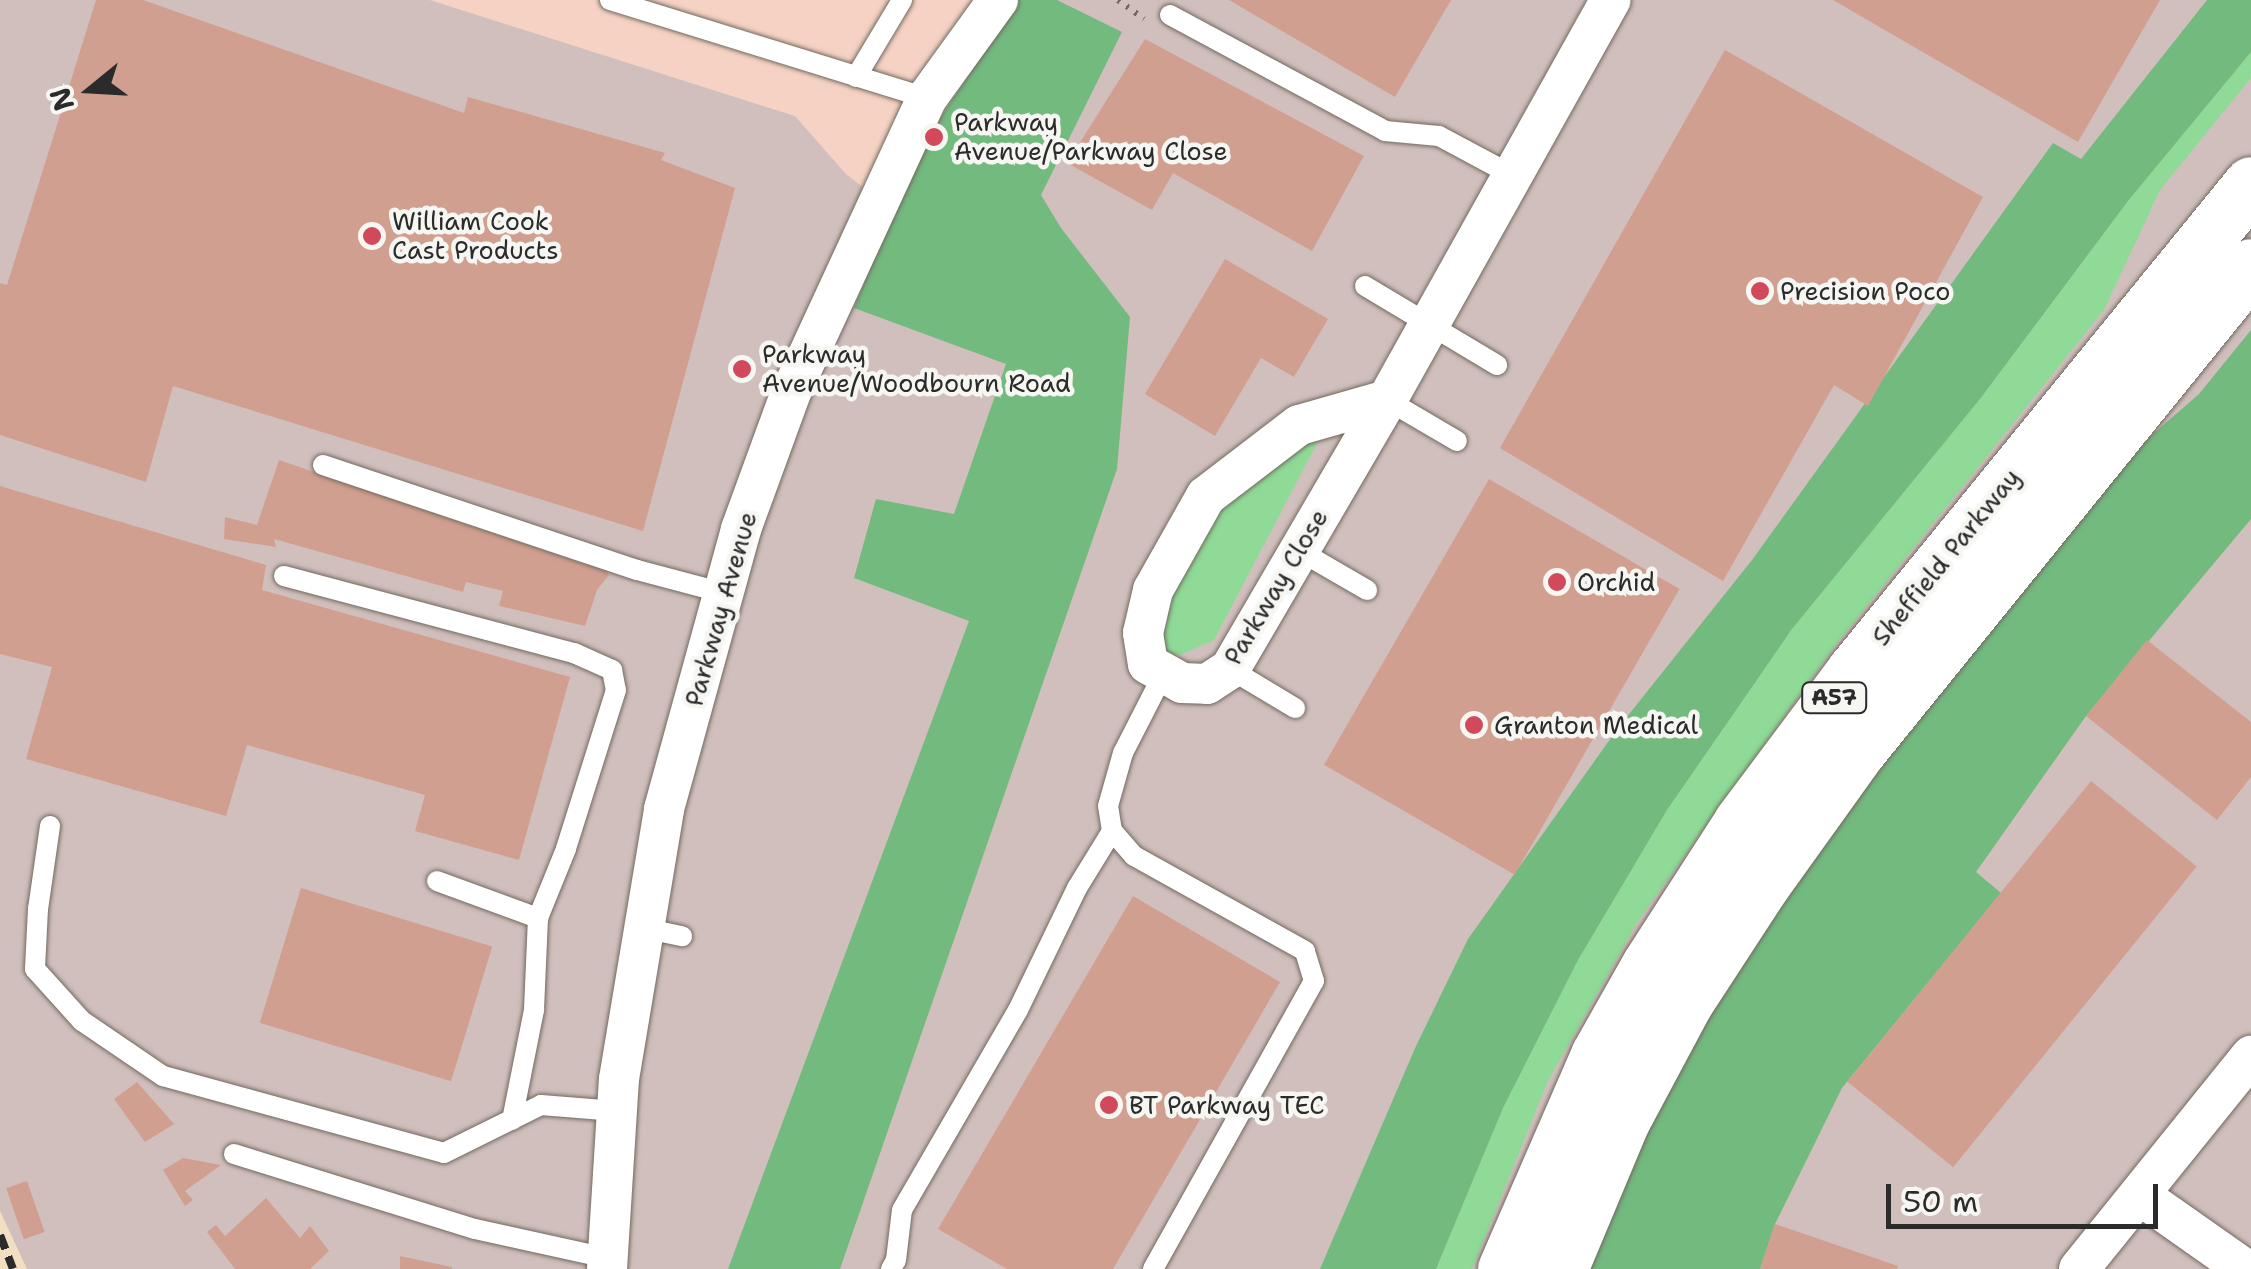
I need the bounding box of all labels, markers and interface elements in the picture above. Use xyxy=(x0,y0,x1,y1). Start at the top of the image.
north arrow xyxy=(40,40,140,140)
text: N xyxy=(40,83,83,116)
place label: Parkway Avenue/Parkway Close xyxy=(954,108,1228,167)
marker: Parkway Avenue/Parkway Close xyxy=(923,126,945,148)
place label: William Cook Cast Products xyxy=(392,207,559,266)
marker: William Cook Cast Products xyxy=(361,225,383,247)
place label: Precision Poco xyxy=(1780,276,1950,306)
marker: Precision Poco xyxy=(1749,280,1771,302)
place label: Parkway Avenue/Woodbourn Road xyxy=(762,340,1071,399)
marker: Parkway Avenue/Woodbourn Road xyxy=(731,358,753,380)
street label: Sheffield Parkway xyxy=(1866,463,2026,651)
street label: Parkway Close xyxy=(1218,504,1334,670)
street label: Parkway Avenue xyxy=(679,508,763,710)
place label: Orchid xyxy=(1577,567,1655,597)
marker: Orchid xyxy=(1546,571,1568,593)
road number: A57 xyxy=(1799,681,1869,715)
place label: Granton Medical xyxy=(1494,710,1698,740)
marker: Granton Medical xyxy=(1463,714,1485,736)
place label: BT Parkway TEC xyxy=(1129,1090,1324,1120)
marker: BT Parkway TEC xyxy=(1098,1094,1120,1116)
scale bar xyxy=(1891,1164,2164,1226)
text: 50 m xyxy=(1903,1181,1978,1222)

